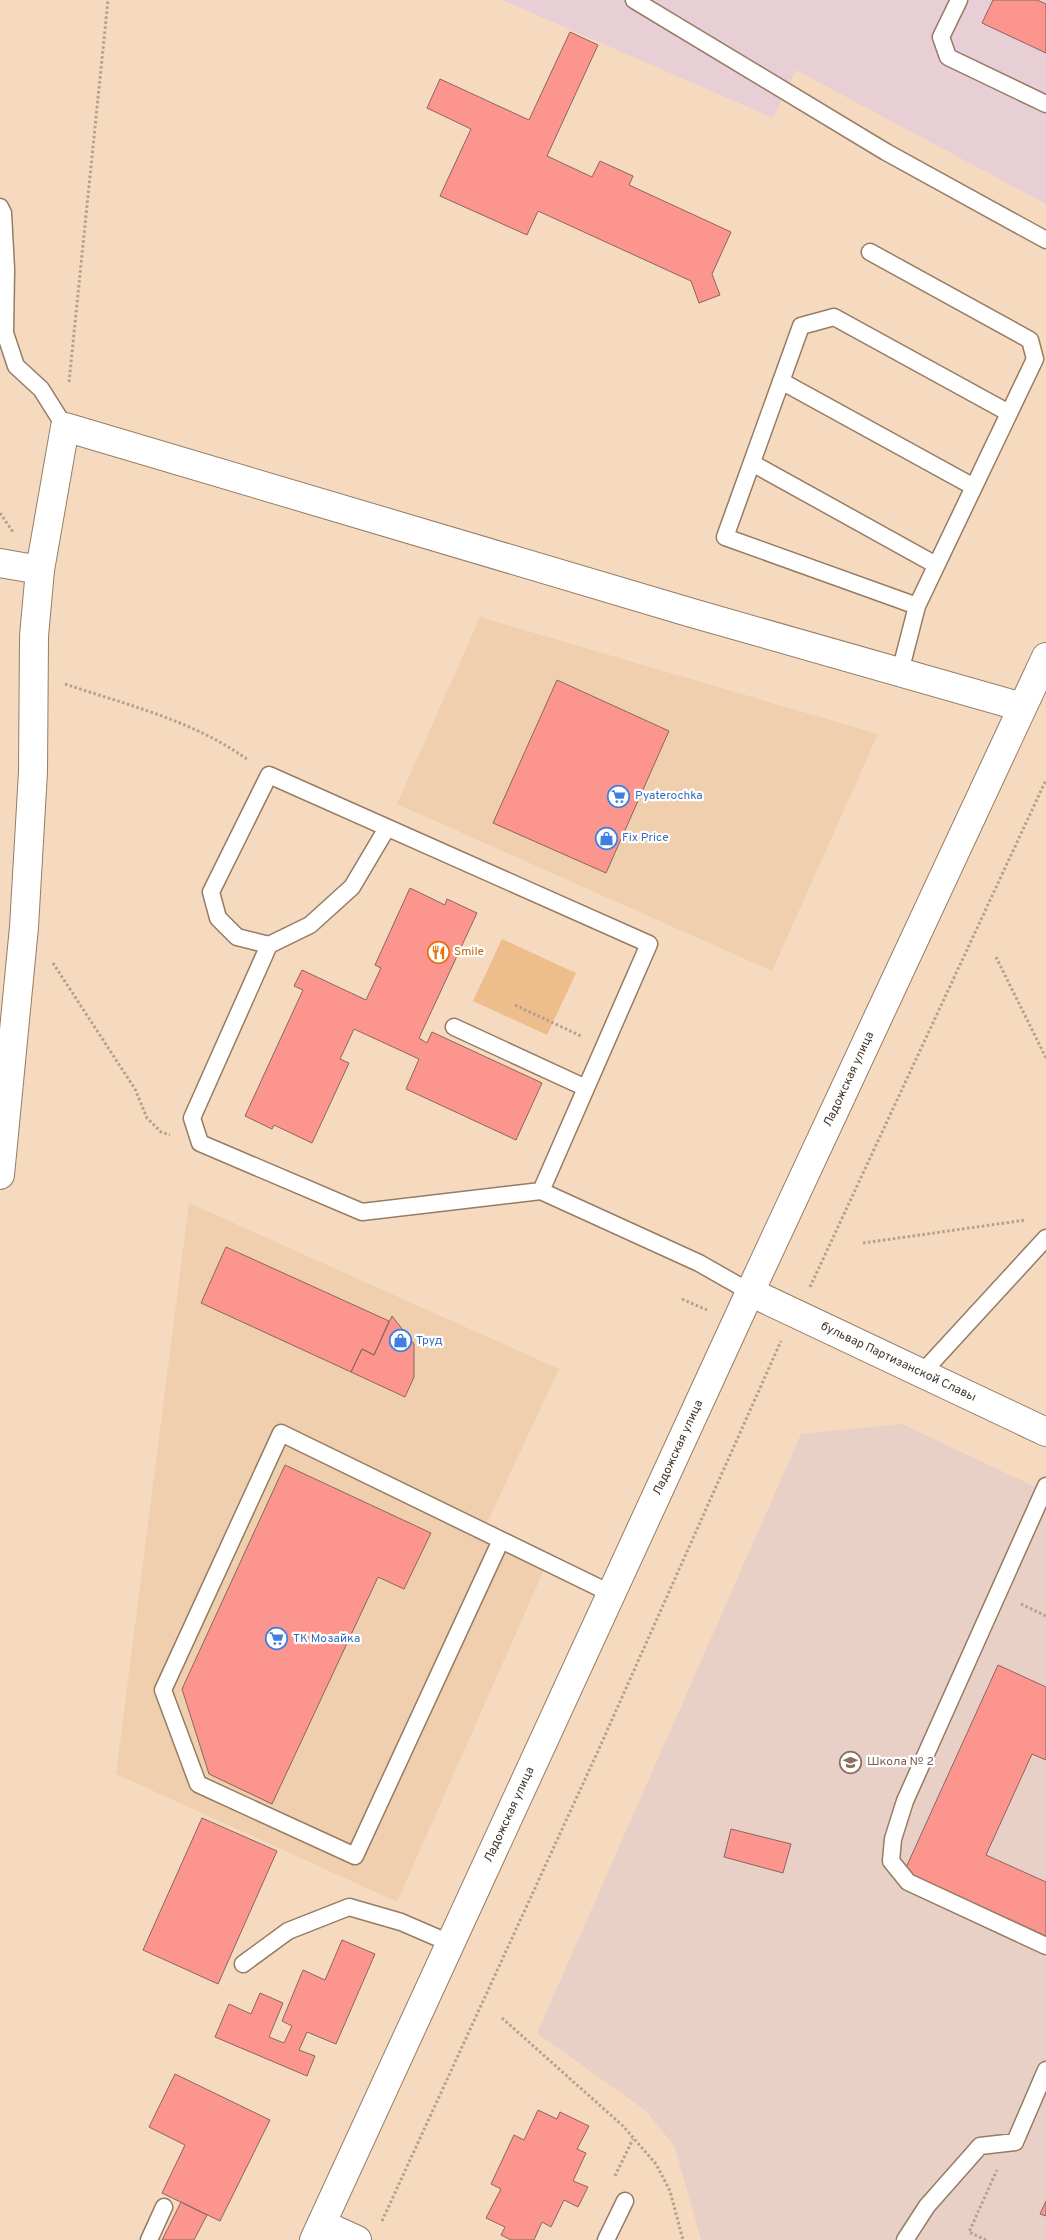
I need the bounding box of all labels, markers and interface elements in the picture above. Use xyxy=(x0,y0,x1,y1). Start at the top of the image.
supermarket icon: Pyaterochka xyxy=(607,784,631,808)
place label: Pyaterochka xyxy=(635,788,703,804)
shop icon: Fix Price xyxy=(594,826,618,850)
place label: Fix Price xyxy=(622,830,669,846)
restaurant icon: Smile xyxy=(426,940,450,964)
place label: Smile xyxy=(454,944,484,960)
street label: Ладожская улица xyxy=(820,1029,878,1130)
street label: бульвар Партизанской Славы xyxy=(818,1319,979,1406)
shop icon: Труд xyxy=(388,1329,412,1353)
place label: Труд xyxy=(416,1333,443,1349)
street label: Ладожская улица xyxy=(649,1397,707,1498)
supermarket icon: ТК Мозайка xyxy=(265,1627,289,1651)
place label: ТК Мозайка xyxy=(293,1631,360,1647)
school or university icon: Школа № 2 xyxy=(839,1750,863,1774)
place label: Школа № 2 xyxy=(867,1754,934,1770)
street label: Ладожская улица xyxy=(481,1764,538,1865)

